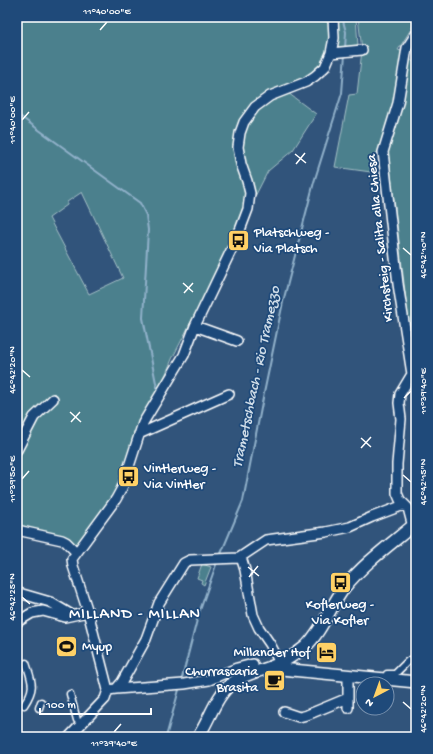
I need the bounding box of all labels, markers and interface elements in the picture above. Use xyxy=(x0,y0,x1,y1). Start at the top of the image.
text: 11°40'00"E xyxy=(82,6,131,18)
text: 11°40'00"E xyxy=(7,96,19,145)
street label: Kirchsteig - Salita alla Chiesa xyxy=(364,152,398,323)
place label: Platschweg - Via Platsch xyxy=(253,225,330,258)
bus stop icon: Platschweg - Via Platsch xyxy=(226,228,252,254)
text: 46°42'10"N xyxy=(418,231,430,278)
water label: Trametschbach - Rio Tramezzo xyxy=(229,283,285,469)
text: 46°42'20"N xyxy=(7,346,19,394)
text: 11°39'40"E xyxy=(418,367,430,415)
text: 11°39'50"E xyxy=(7,455,19,503)
text: 46°42'15"N xyxy=(418,458,430,505)
place label: Vintlerweg - Via Vintler xyxy=(143,461,217,494)
bus stop icon: Vintlerweg - Via Vintler xyxy=(116,464,142,490)
bus stop icon: Koflerweg - Via Kofler xyxy=(327,570,353,596)
text: 46°42'25"N xyxy=(7,573,19,621)
place label: Koflerweg - Via Kofler xyxy=(306,597,375,630)
district label: MILLAND - MILLAN xyxy=(69,606,201,625)
sports icon: Myup xyxy=(53,634,79,660)
place label: Myup xyxy=(82,639,112,656)
hotel icon: Millander Hof xyxy=(313,640,339,666)
place label: Millander Hof xyxy=(233,645,312,662)
place label: Churrascaria Brasita xyxy=(185,664,259,697)
cafe icon: Churrascaria Brasita xyxy=(261,667,287,693)
north arrow xyxy=(355,676,395,716)
text: 46°42'20"N xyxy=(418,685,430,733)
scale bar xyxy=(40,690,151,716)
text: N xyxy=(363,695,376,709)
text: 100 m xyxy=(45,699,76,713)
text: 11°39'40"E xyxy=(90,738,138,750)

